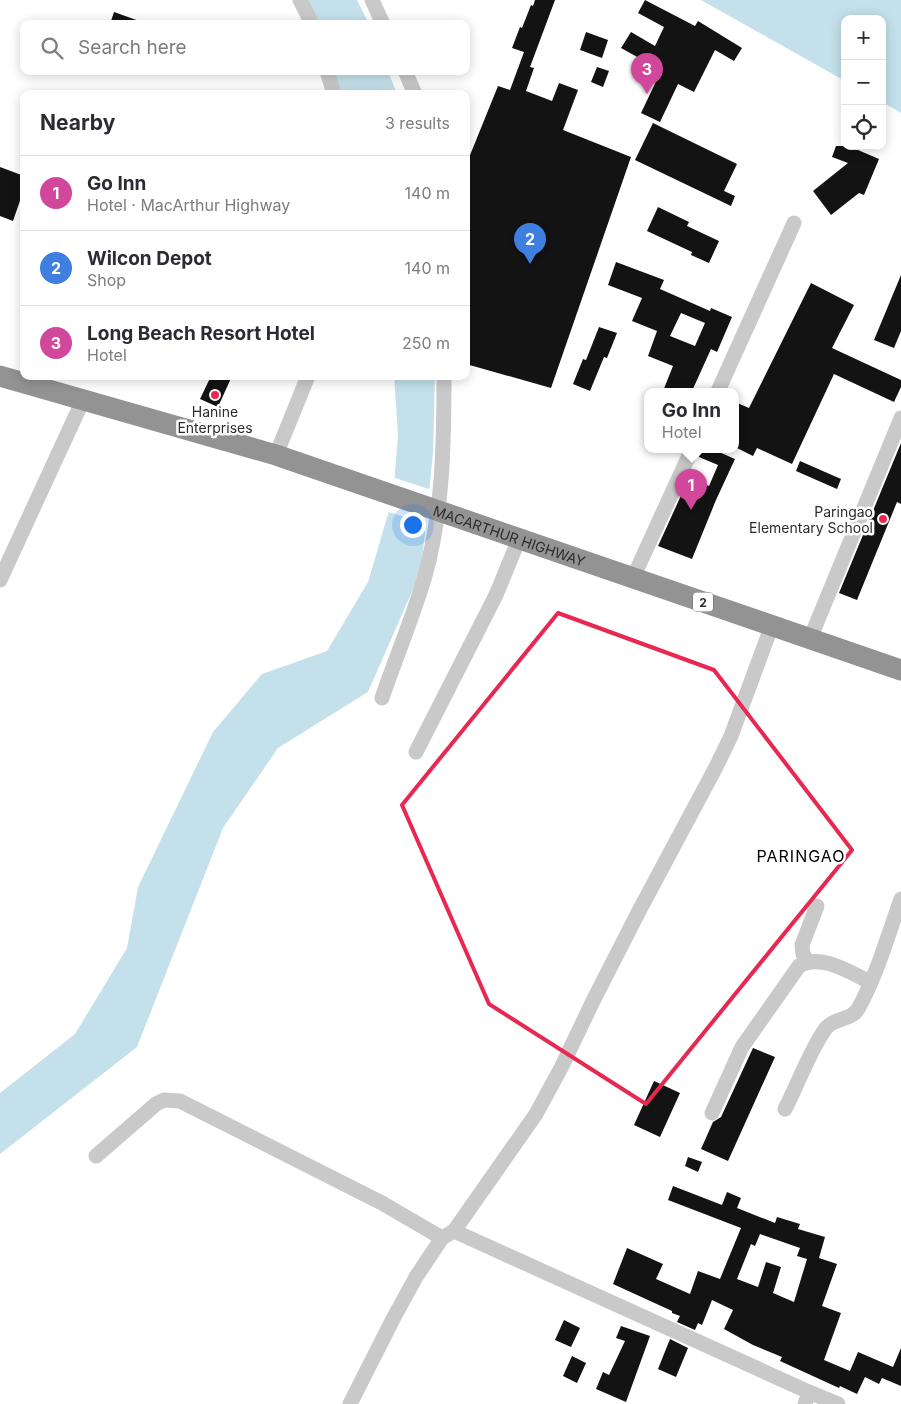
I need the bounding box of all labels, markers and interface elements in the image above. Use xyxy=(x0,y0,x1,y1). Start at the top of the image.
map controls xyxy=(841,15,886,150)
button: + xyxy=(841,15,886,60)
search box xyxy=(20,20,470,75)
icon: search xyxy=(38,34,66,62)
text: Search here xyxy=(78,36,187,59)
pin: 3 xyxy=(631,53,663,94)
button: − xyxy=(841,60,886,105)
button: locate xyxy=(841,105,886,150)
text: Nearby xyxy=(40,110,115,135)
text: 3 results xyxy=(385,113,450,133)
text: Go Inn xyxy=(87,172,146,195)
text: 1 xyxy=(53,183,59,203)
text: 140 m xyxy=(405,183,450,203)
text: Hotel · MacArthur Highway xyxy=(87,195,290,215)
pin: 2 xyxy=(514,223,546,264)
text: Wilcon Depot xyxy=(87,247,212,270)
text: 2 xyxy=(51,258,61,278)
text: 140 m xyxy=(405,258,450,278)
text: Shop xyxy=(87,270,126,290)
text: Long Beach Resort Hotel xyxy=(87,322,315,345)
text: 3 xyxy=(51,333,61,353)
text: 250 m xyxy=(402,333,450,353)
text: Hotel xyxy=(87,345,127,365)
popup xyxy=(644,388,739,453)
marker: Hanine Enterprises xyxy=(209,389,221,401)
text: Go Inn xyxy=(662,399,721,422)
place label: Hanine Enterprises xyxy=(177,403,253,436)
text: Hotel xyxy=(662,422,702,442)
pin: 1 xyxy=(675,469,707,510)
street label: MACARTHUR HIGHWAY xyxy=(431,501,588,569)
place label: Paringao Elementary School xyxy=(749,503,873,536)
your location xyxy=(400,512,426,538)
marker: Paringao Elementary School xyxy=(877,513,889,525)
road number: 2 xyxy=(693,592,713,612)
district label: PARINGAO xyxy=(756,846,846,866)

